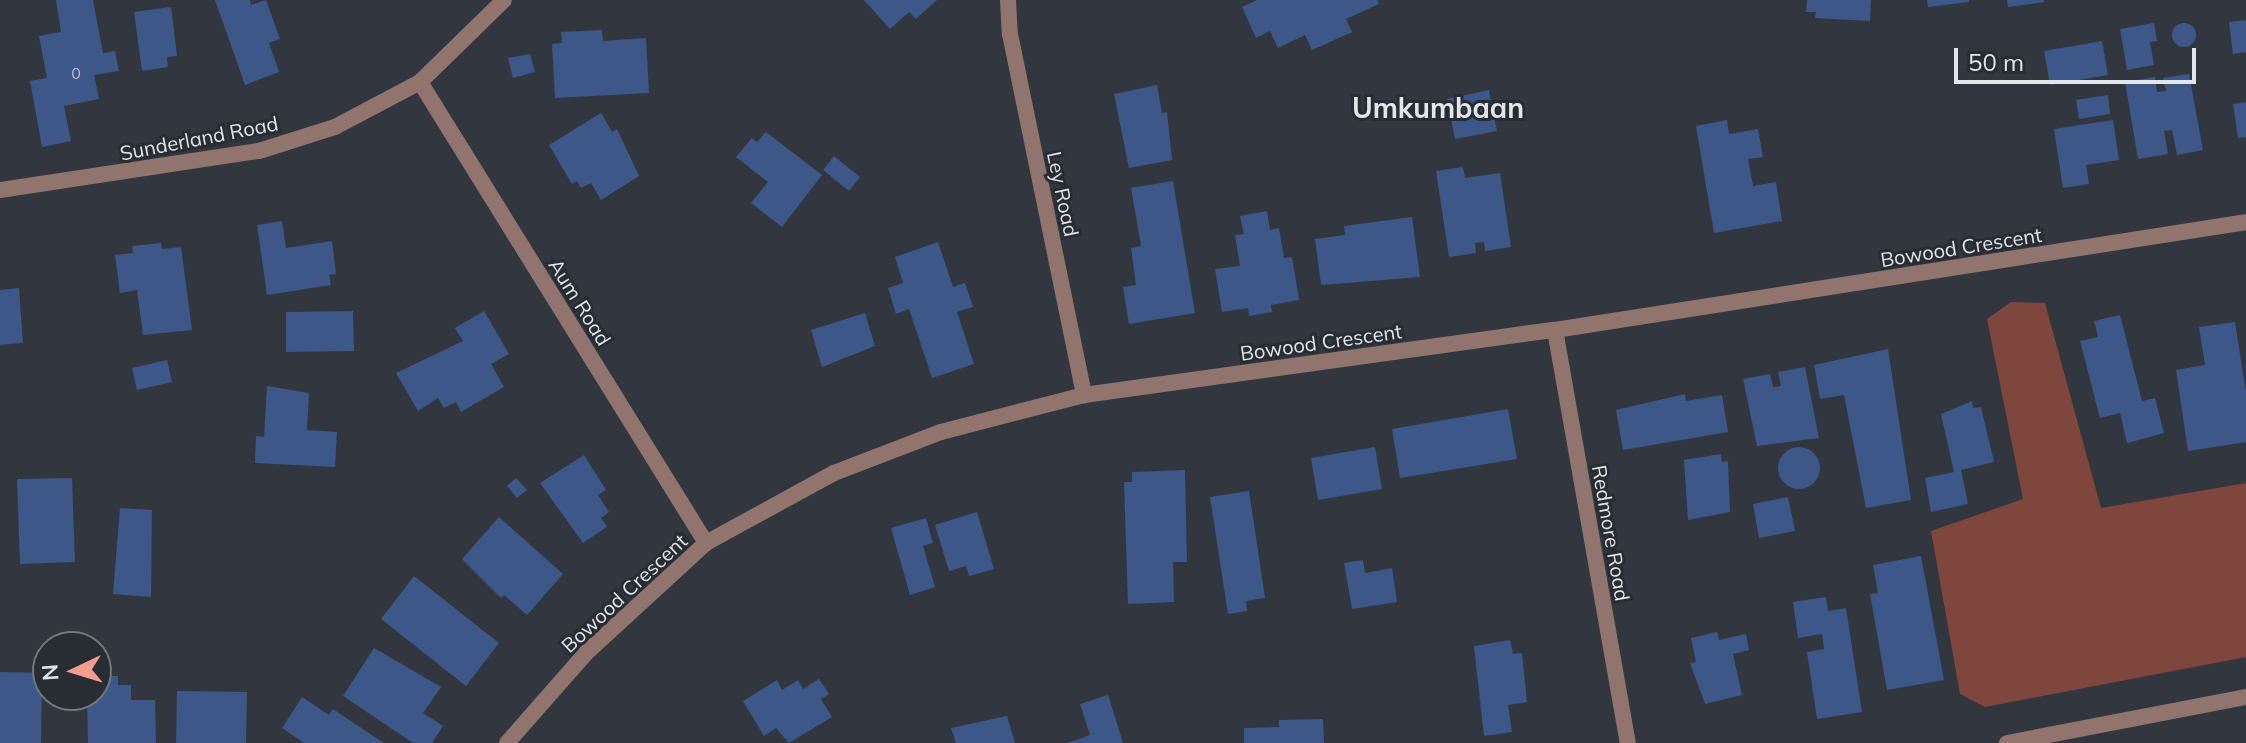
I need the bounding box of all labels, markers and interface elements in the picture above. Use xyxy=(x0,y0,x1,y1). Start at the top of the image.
scale bar xyxy=(1958,32,2200,82)
text: 50 m xyxy=(1968,47,2024,77)
house number: 0 xyxy=(71,63,81,83)
district label: Umkumbaan xyxy=(1352,91,1524,125)
street label: Sunderland Road xyxy=(118,111,280,165)
street label: Ley Road xyxy=(1042,149,1084,239)
street label: Bowood Crescent xyxy=(1879,222,2043,272)
street label: Aum Road xyxy=(544,254,616,350)
street label: Bowood Crescent xyxy=(1239,319,1403,365)
street label: Redmore Road xyxy=(1587,463,1635,603)
street label: Bowood Crescent xyxy=(556,529,692,657)
north arrow xyxy=(32,631,112,711)
text: N xyxy=(36,663,65,682)

